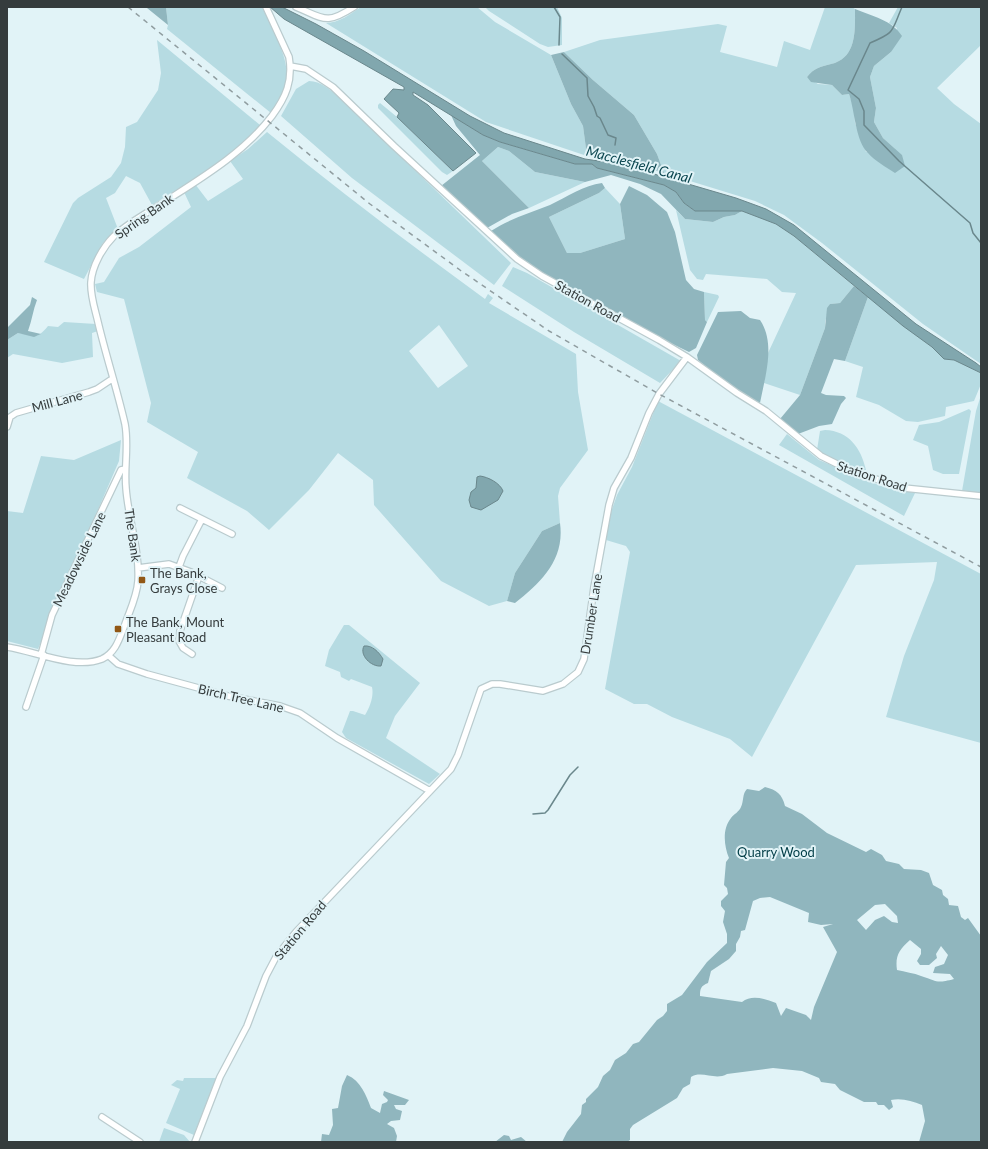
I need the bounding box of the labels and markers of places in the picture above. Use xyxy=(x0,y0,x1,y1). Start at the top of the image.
place label: The Bank, Grays Close xyxy=(150,565,218,596)
marker: The Bank, Grays Close xyxy=(137,575,147,585)
place label: The Bank, Mount Pleasant Road xyxy=(126,614,225,645)
marker: The Bank, Mount Pleasant Road xyxy=(113,624,123,634)

